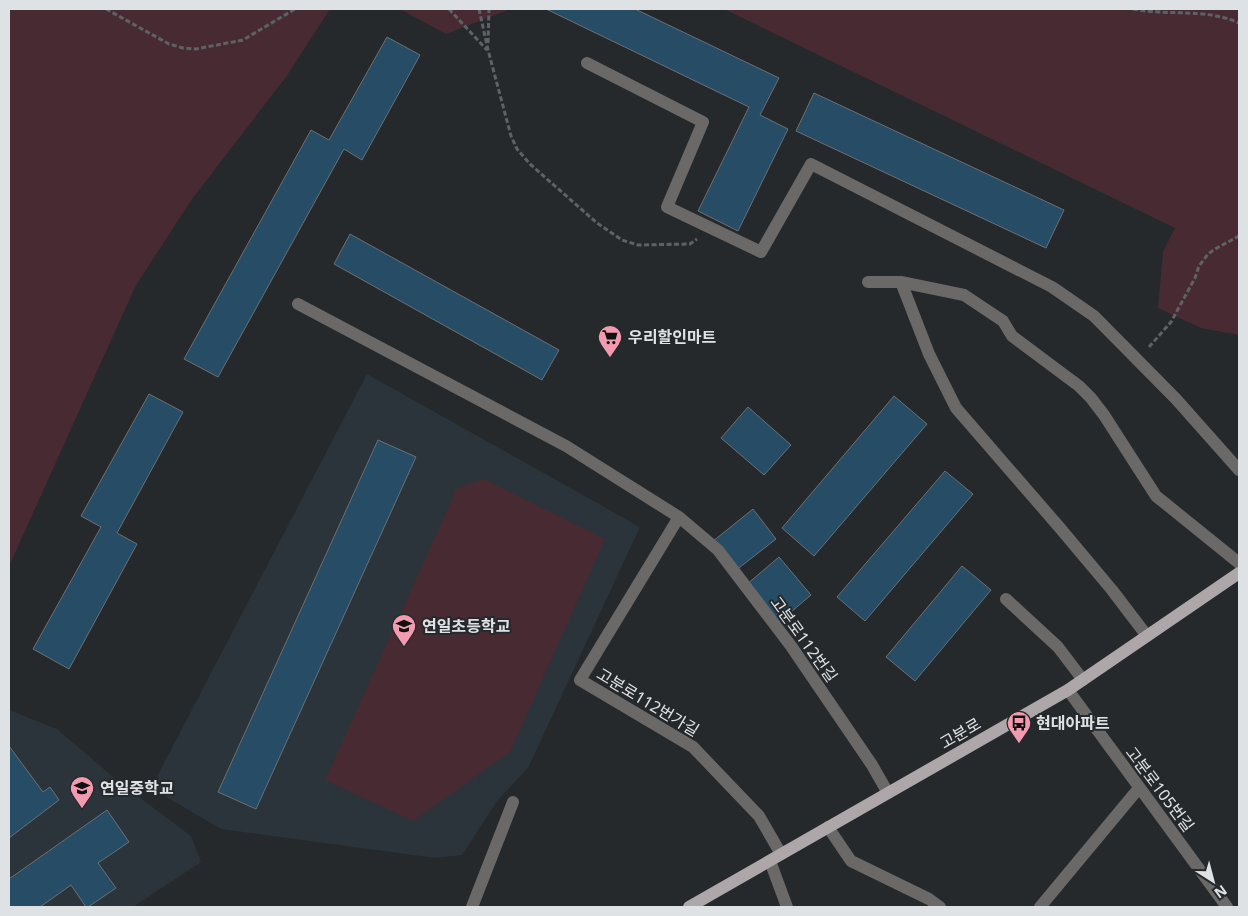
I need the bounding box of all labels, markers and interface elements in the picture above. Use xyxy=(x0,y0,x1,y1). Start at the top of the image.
supermarket icon: 우리할인마트 xyxy=(597,324,623,358)
place label: 우리할인마트 xyxy=(628,326,717,348)
street label: 고분로112번길 xyxy=(765,592,843,686)
school or university icon: 연일초등학교 xyxy=(391,613,417,647)
place label: 연일초등학교 xyxy=(422,615,511,637)
street label: 고분로112번가길 xyxy=(593,663,703,741)
bus stop icon: 현대아파트 xyxy=(1006,710,1032,744)
street label: 고분로 xyxy=(935,712,985,754)
place label: 현대아파트 xyxy=(1036,712,1110,734)
street label: 고분로105번길 xyxy=(1121,742,1199,836)
school or university icon: 연일중학교 xyxy=(69,775,95,809)
place label: 연일중학교 xyxy=(100,777,174,799)
north arrow xyxy=(1188,856,1238,906)
text: N xyxy=(1211,881,1231,903)

